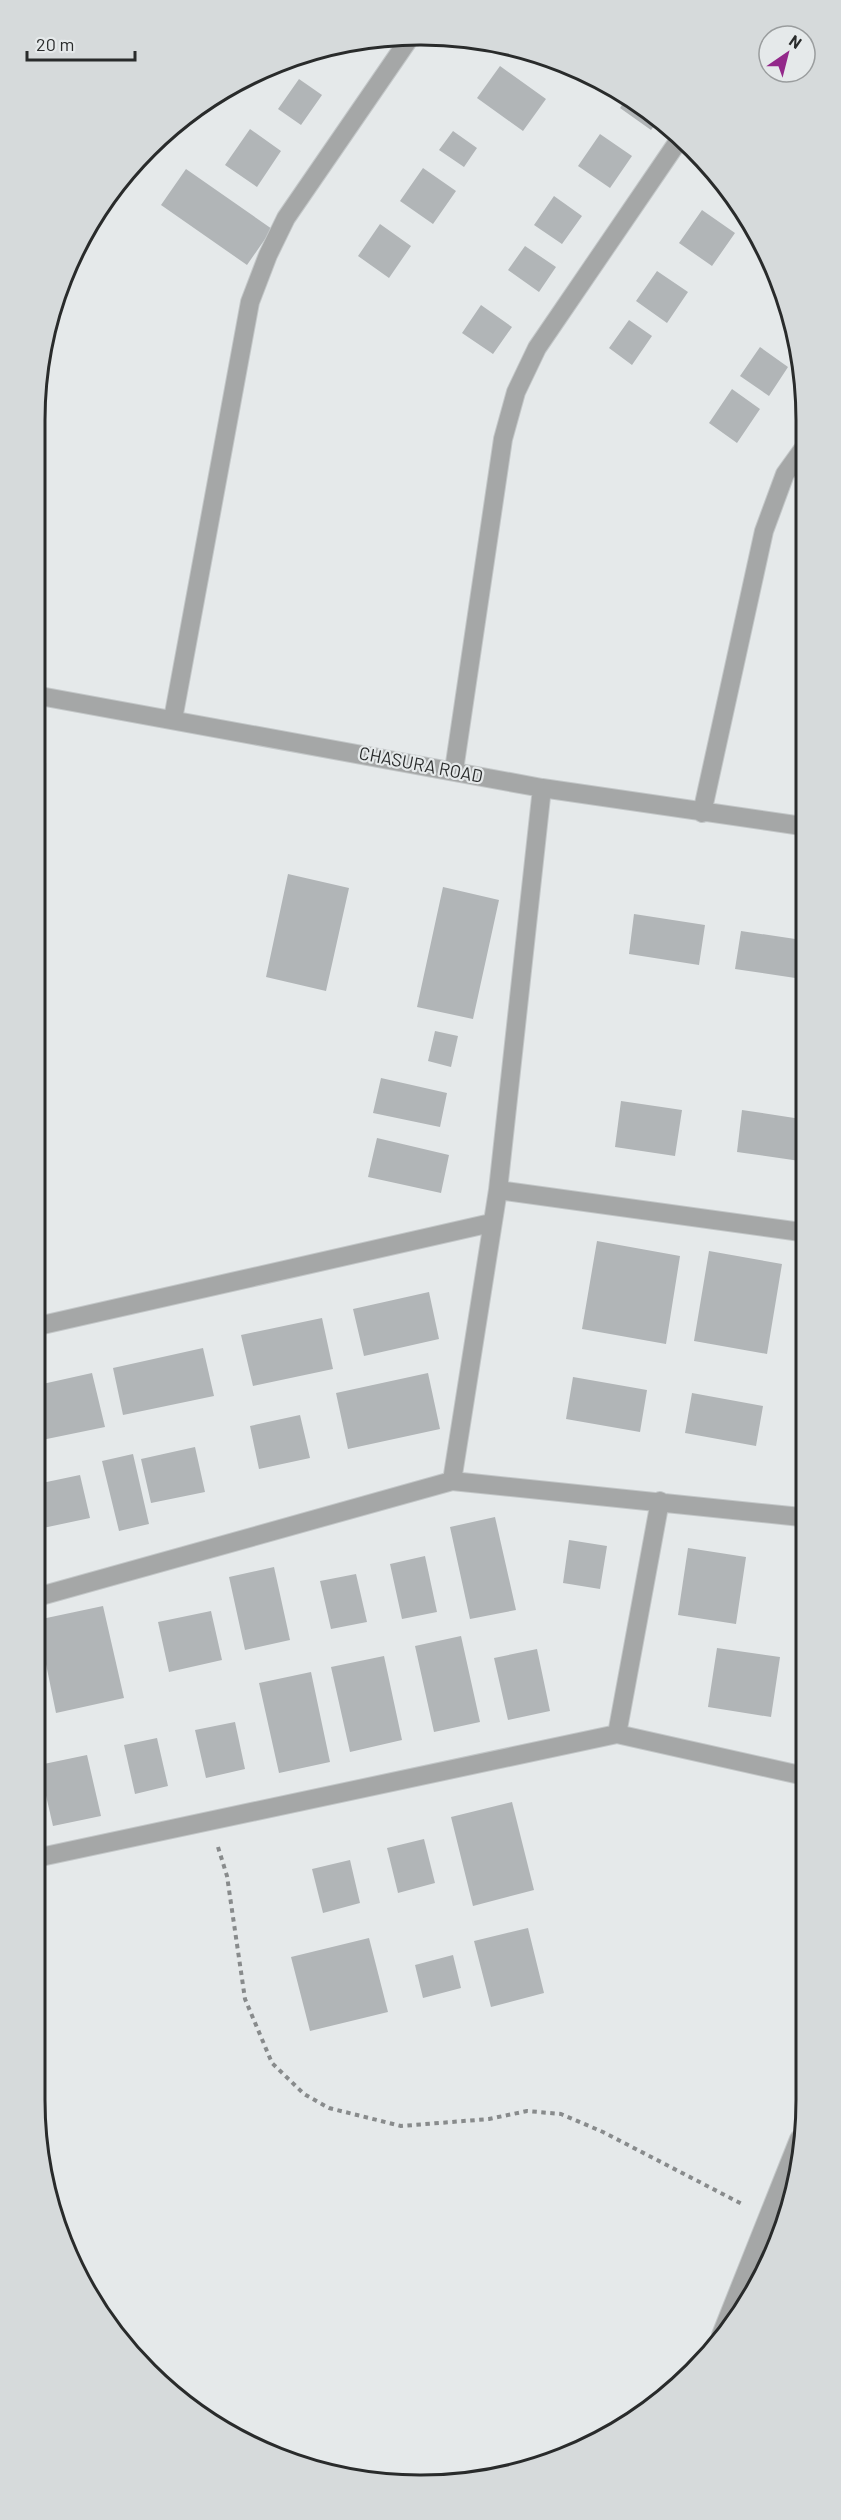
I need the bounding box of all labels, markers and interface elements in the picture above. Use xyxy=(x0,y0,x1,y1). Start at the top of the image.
scale bar xyxy=(27,24,135,62)
north arrow xyxy=(757,24,817,84)
text: N xyxy=(786,30,806,52)
text: 20 m xyxy=(36,33,74,55)
street label: CHASURA ROAD xyxy=(357,741,485,787)

